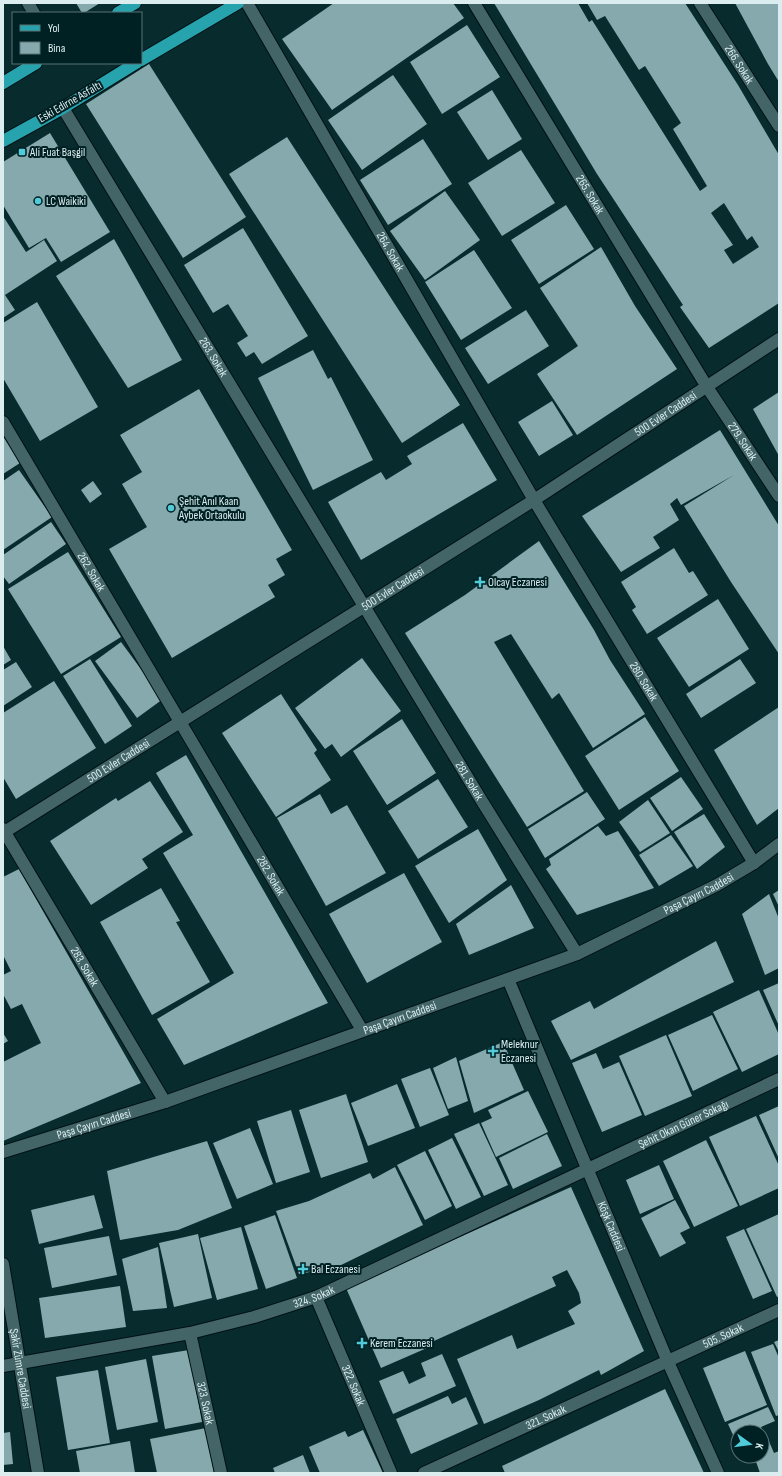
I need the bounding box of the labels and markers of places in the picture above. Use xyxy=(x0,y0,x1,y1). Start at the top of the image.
place label: Ali Fuat Başgil xyxy=(29,145,85,160)
marker: Ali Fuat Başgil xyxy=(17,147,27,157)
place label: LC Waikiki xyxy=(46,194,86,209)
marker: LC Waikiki xyxy=(33,196,43,206)
place label: Şehit Anıl Kaan Aybek Ortaokulu xyxy=(178,494,244,523)
marker: Şehit Anıl Kaan Aybek Ortaokulu xyxy=(166,503,176,513)
place label: Olcay Eczanesi xyxy=(488,575,547,590)
marker: Olcay Eczanesi xyxy=(475,577,485,587)
place label: Meleknur Eczanesi xyxy=(501,1037,539,1066)
marker: Meleknur Eczanesi xyxy=(488,1046,498,1056)
place label: Bal Eczanesi xyxy=(311,1262,360,1277)
marker: Bal Eczanesi xyxy=(298,1264,308,1274)
place label: Kerem Eczanesi xyxy=(370,1336,433,1351)
marker: Kerem Eczanesi xyxy=(357,1338,367,1348)

